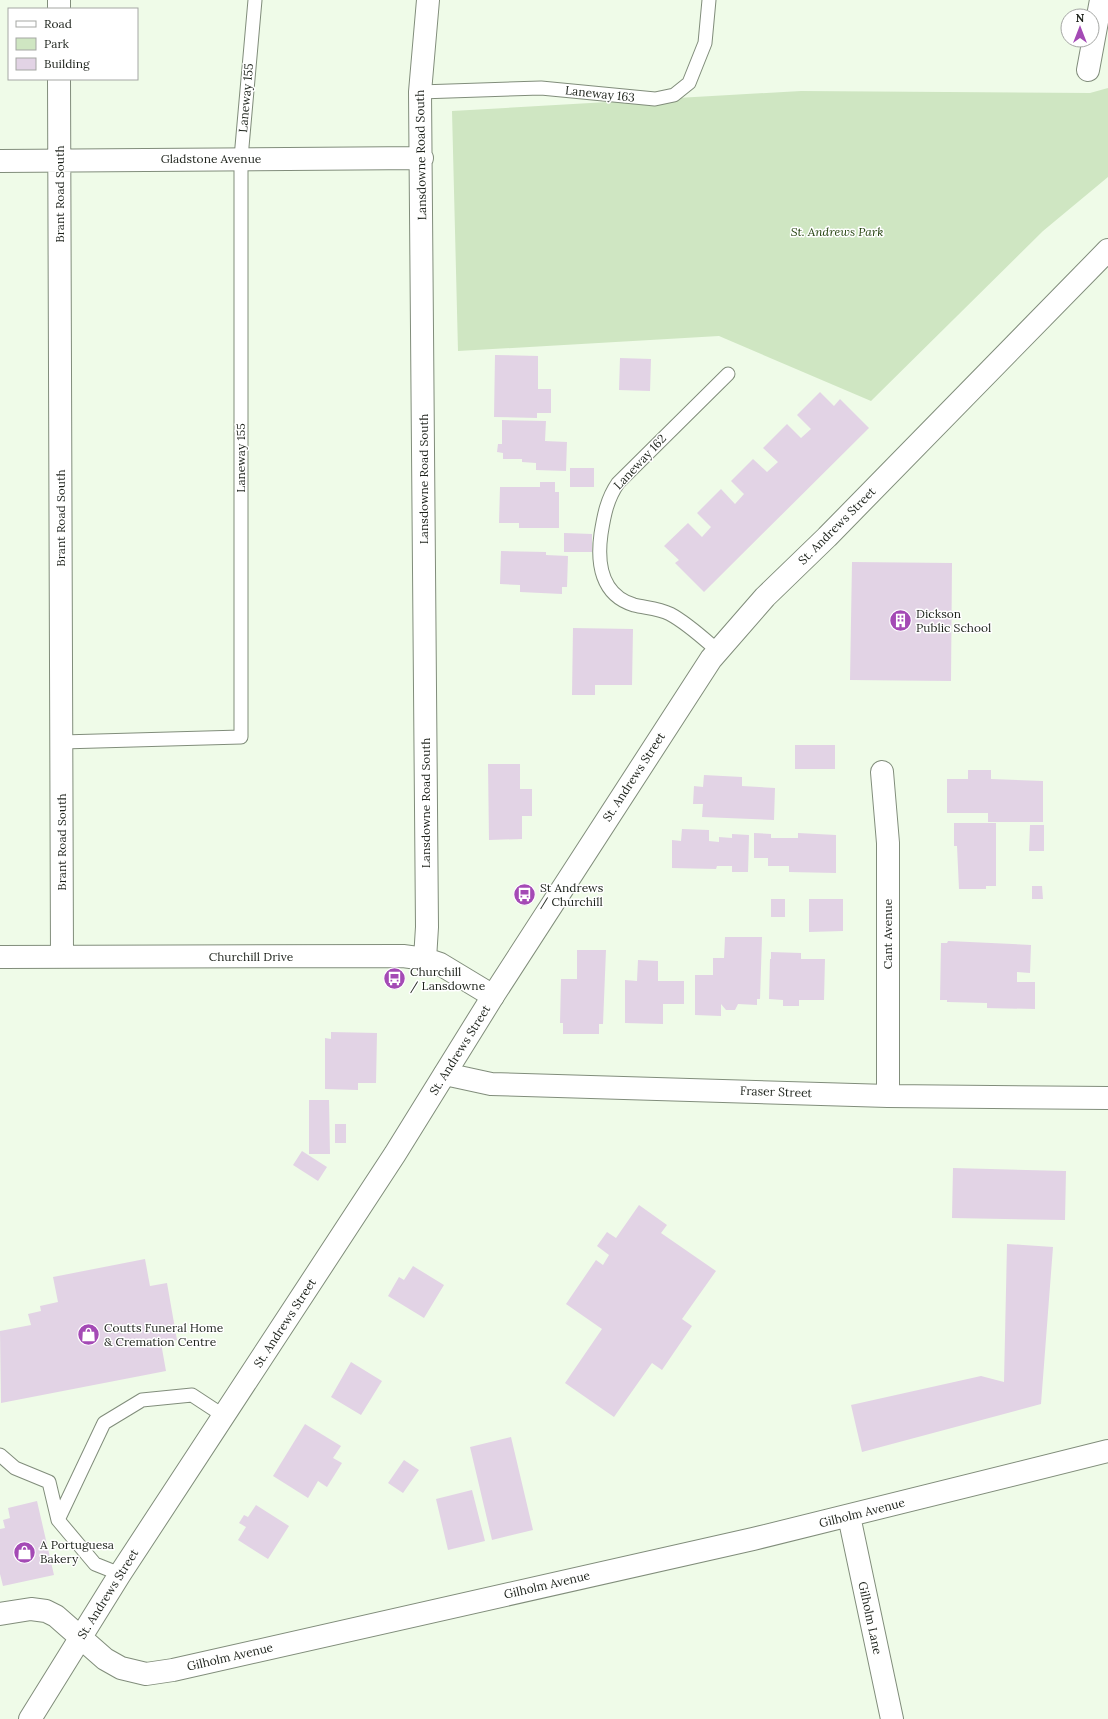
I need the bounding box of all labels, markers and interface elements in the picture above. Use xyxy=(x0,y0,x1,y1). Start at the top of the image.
legend xyxy=(8,8,138,80)
north arrow xyxy=(1060,8,1100,48)
text: N xyxy=(1076,11,1085,25)
text: Road xyxy=(44,16,72,31)
text: Park xyxy=(44,36,70,51)
text: Building xyxy=(44,56,90,71)
street label: Laneway 155 xyxy=(235,63,256,133)
street label: Laneway 163 xyxy=(564,82,636,105)
street label: Lansdowne Road South xyxy=(412,90,429,220)
street label: Brant Road South xyxy=(52,145,67,243)
street label: Gladstone Avenue xyxy=(161,151,262,166)
park label: St. Andrews Park xyxy=(791,224,883,239)
street label: Lansdowne Road South xyxy=(416,414,431,544)
street label: Laneway 155 xyxy=(233,423,248,493)
street label: Laneway 162 xyxy=(610,431,669,492)
street label: Brant Road South xyxy=(53,469,68,567)
street label: St. Andrews Street xyxy=(795,484,879,568)
place label: Dickson Public School xyxy=(916,606,991,635)
building icon: Dickson Public School xyxy=(888,608,914,634)
street label: St. Andrews Street xyxy=(599,729,668,824)
street label: Lansdowne Road South xyxy=(418,738,433,868)
street label: Brant Road South xyxy=(54,793,69,891)
place label: St Andrews / Churchill xyxy=(540,880,604,910)
bus stop icon: St Andrews / Churchill xyxy=(512,882,538,908)
street label: Cant Avenue xyxy=(880,898,895,969)
street label: Churchill Drive xyxy=(209,949,294,964)
place label: Churchill / Lansdowne xyxy=(410,964,486,994)
bus stop icon: Churchill / Lansdowne xyxy=(381,966,407,992)
street label: St. Andrews Street xyxy=(426,1002,494,1098)
street label: Fraser Street xyxy=(740,1083,813,1100)
street label: St. Andrews Street xyxy=(250,1275,319,1370)
place label: Coutts Funeral Home & Cremation Centre xyxy=(104,1320,224,1349)
shop icon: Coutts Funeral Home & Cremation Centre xyxy=(75,1322,101,1348)
street label: Gilholm Avenue xyxy=(817,1494,907,1530)
place label: A Portuguesa Bakery xyxy=(39,1537,114,1566)
shop icon: A Portuguesa Bakery xyxy=(11,1539,37,1565)
street label: St. Andrews Street xyxy=(74,1546,142,1642)
street label: Gilholm Avenue xyxy=(502,1567,592,1602)
street label: Gilholm Lane xyxy=(855,1580,886,1656)
street label: Gilholm Avenue xyxy=(185,1639,275,1674)

